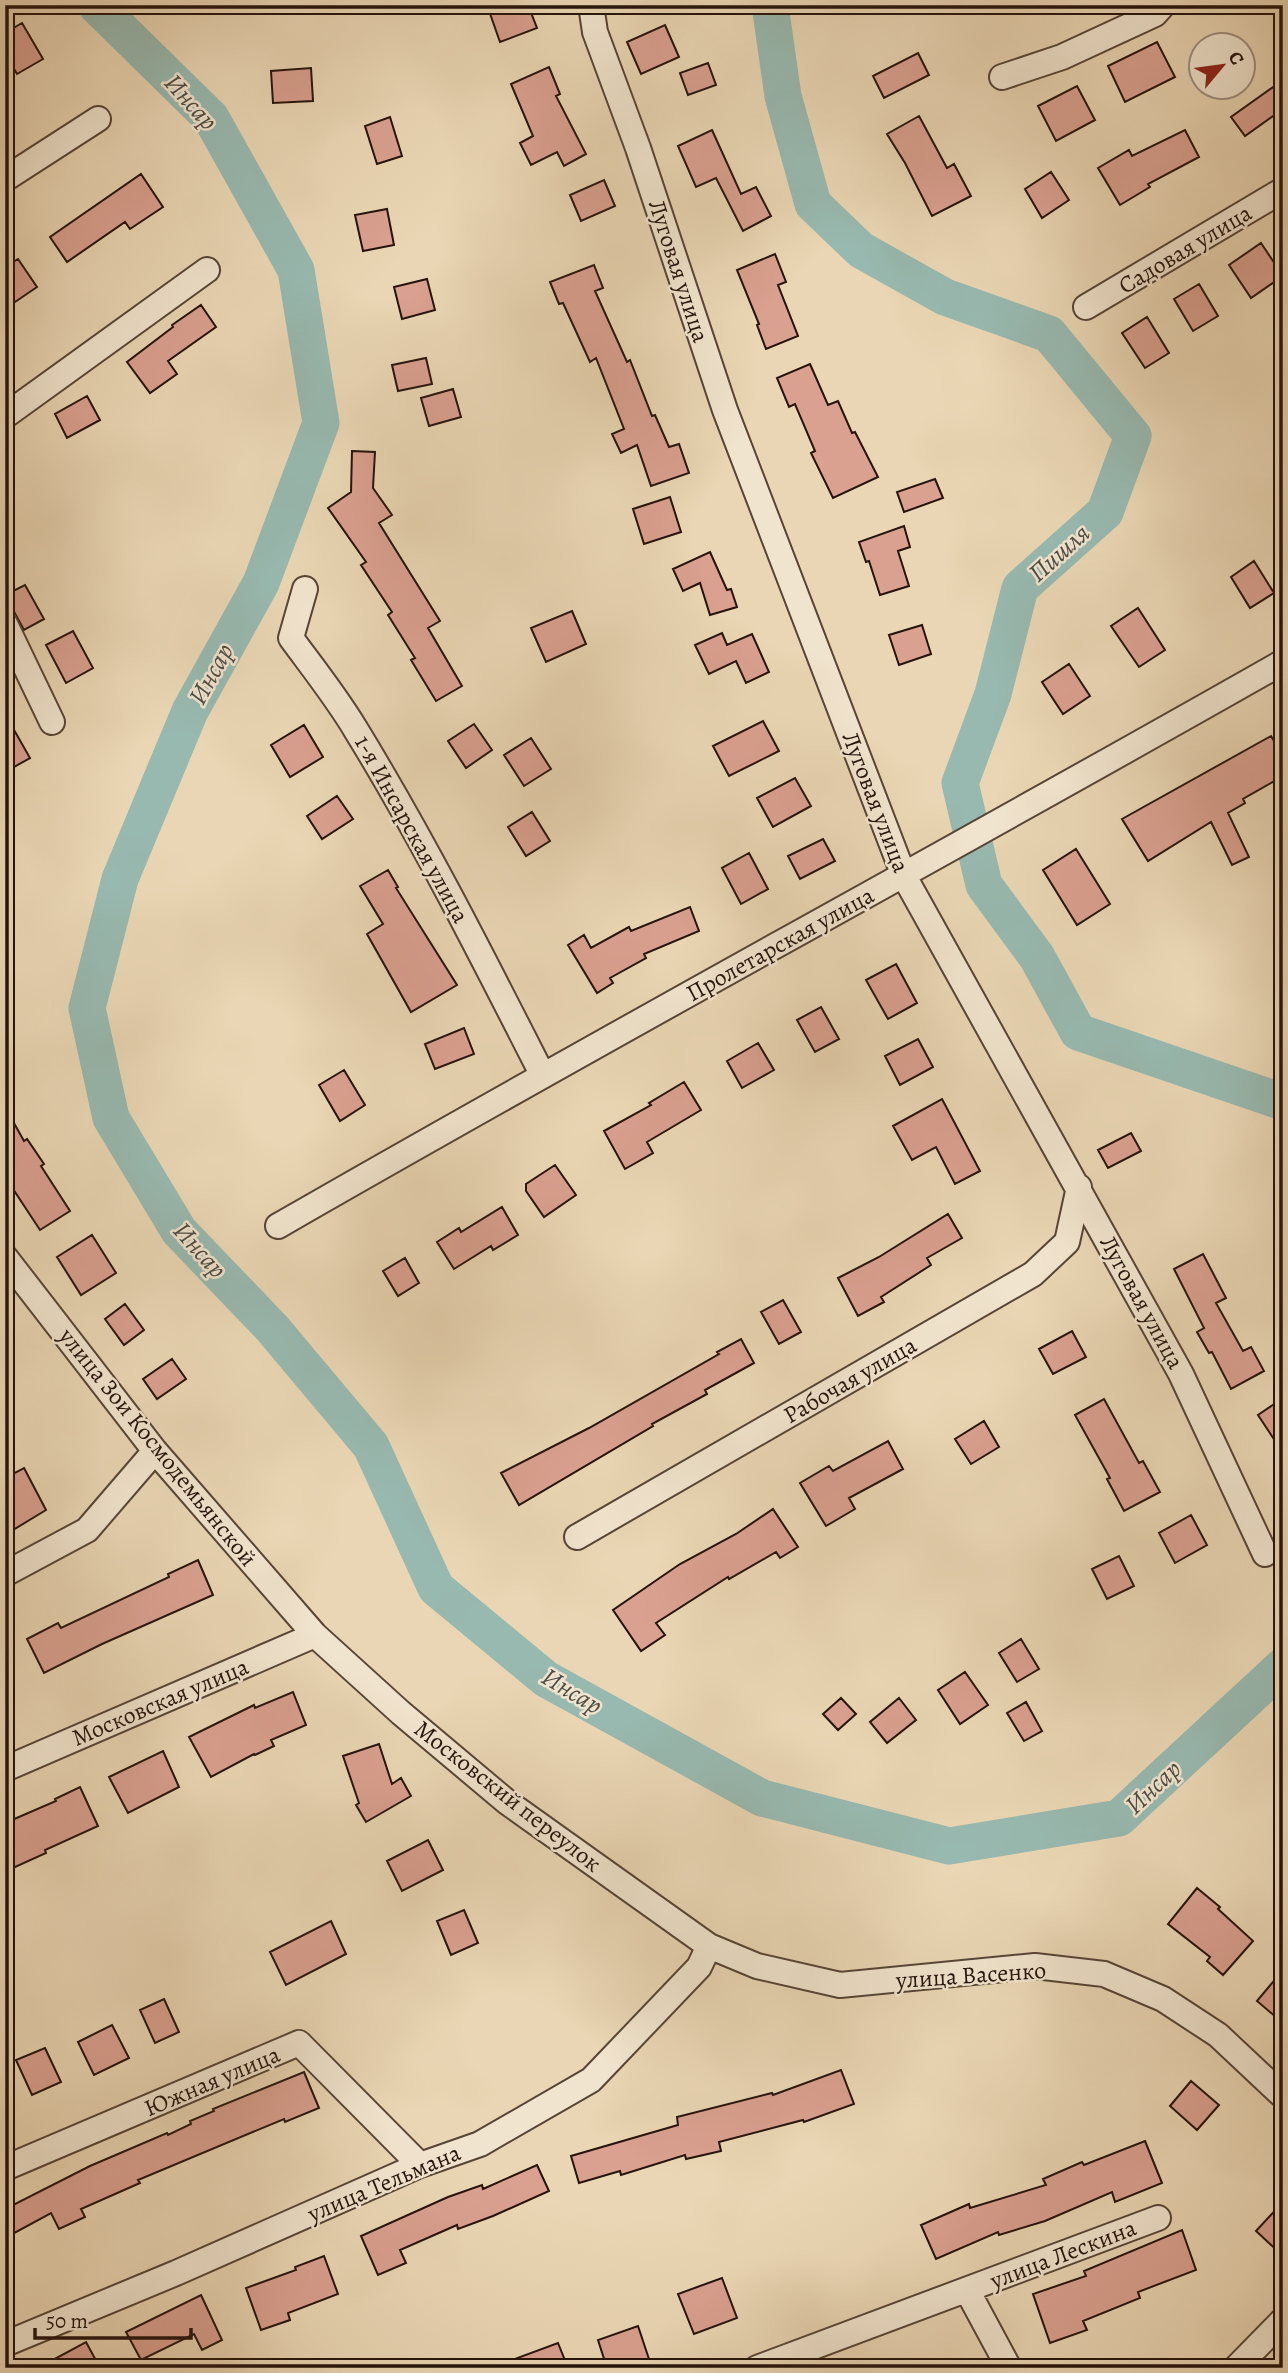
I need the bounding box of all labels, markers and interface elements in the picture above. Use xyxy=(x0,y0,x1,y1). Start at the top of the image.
north arrow xyxy=(1186,32,1256,102)
text: С xyxy=(1222,47,1250,70)
water label: Инсар xyxy=(156,66,226,138)
street label: Луговая улица xyxy=(641,196,717,346)
street label: Садовая улица xyxy=(1112,197,1258,301)
water label: Пишля xyxy=(1021,516,1098,590)
water label: Инсар xyxy=(180,637,242,711)
street label: Луговая улица xyxy=(835,727,917,877)
street label: 1-я Инсарская улица xyxy=(347,729,477,929)
street label: Пролетарская улица xyxy=(680,879,880,1009)
water label: Инсар xyxy=(165,1214,235,1286)
street label: Луговая улица xyxy=(1092,1230,1192,1374)
street label: улица Зои Космодемьянской xyxy=(51,1320,264,1573)
street label: Рабочая улица xyxy=(778,1329,922,1431)
street label: Московская улица xyxy=(67,1650,253,1754)
water label: Инсар xyxy=(535,1659,609,1723)
street label: Московский переулок xyxy=(408,1713,608,1879)
water label: Инсар xyxy=(1117,1752,1189,1822)
street label: улица Васенко xyxy=(894,1954,1047,1996)
street label: Южная улица xyxy=(139,2038,285,2124)
street label: улица Тельмана xyxy=(302,2136,465,2230)
street label: улица Лескина xyxy=(984,2211,1141,2297)
scale bar xyxy=(35,2296,191,2340)
text: 50 m xyxy=(46,2307,88,2335)

